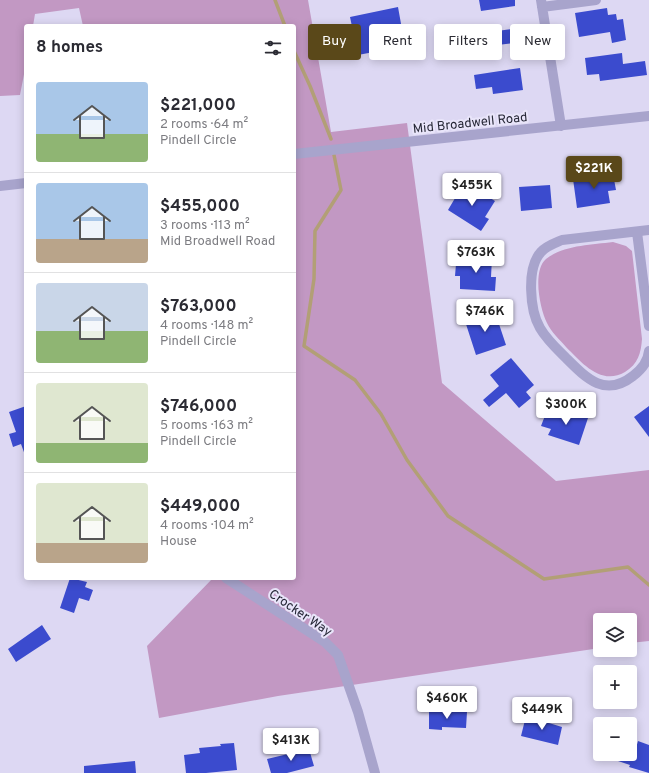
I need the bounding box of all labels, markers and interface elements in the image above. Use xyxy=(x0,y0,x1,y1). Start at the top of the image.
chip: Buy xyxy=(308,24,361,60)
chip: Rent xyxy=(369,24,426,60)
chip: Filters xyxy=(434,24,502,60)
chip: New xyxy=(510,24,565,60)
text: 8 homes xyxy=(36,37,103,59)
icon: filters xyxy=(262,37,284,59)
text: $221,000 xyxy=(160,95,236,117)
icon: home xyxy=(68,98,116,146)
street label: Mid Broadwell Road xyxy=(412,110,528,138)
text: 2 rooms · 64 m² xyxy=(160,117,248,133)
text: Pindell Circle xyxy=(160,133,237,149)
pin: $221K xyxy=(566,156,622,190)
text: $221K xyxy=(575,161,613,177)
pin: $455K xyxy=(444,173,500,207)
text: $455K xyxy=(451,178,493,194)
text: $455,000 xyxy=(160,196,240,218)
icon: home xyxy=(68,199,116,247)
text: 3 rooms · 113 m² xyxy=(160,218,250,234)
text: Mid Broadwell Road xyxy=(160,234,275,250)
pin: $763K xyxy=(448,240,504,274)
text: $763K xyxy=(456,245,496,261)
text: $763,000 xyxy=(160,296,237,318)
icon: home xyxy=(68,299,116,347)
pin: $746K xyxy=(457,299,513,333)
text: $746K xyxy=(465,304,505,320)
text: 4 rooms · 148 m² xyxy=(160,318,253,334)
text: Pindell Circle xyxy=(160,334,237,350)
pin: $300K xyxy=(538,392,594,426)
text: $746,000 xyxy=(160,396,237,418)
text: $300K xyxy=(545,397,587,413)
icon: home xyxy=(68,399,116,447)
text: 5 rooms · 163 m² xyxy=(160,418,253,434)
text: Pindell Circle xyxy=(160,434,237,450)
text: $449,000 xyxy=(160,496,240,518)
icon: home xyxy=(68,499,116,547)
text: 4 rooms · 104 m² xyxy=(160,518,254,534)
text: House xyxy=(160,534,197,550)
street label: Crocker Way xyxy=(265,587,335,641)
map controls xyxy=(593,613,637,761)
button: layers xyxy=(593,613,637,657)
button: + xyxy=(593,665,637,709)
pin: $460K xyxy=(419,686,475,720)
text: $460K xyxy=(426,691,468,707)
pin: $449K xyxy=(514,697,570,731)
text: $449K xyxy=(521,702,563,718)
button: − xyxy=(593,717,637,761)
pin: $413K xyxy=(263,728,319,762)
text: $413K xyxy=(272,733,310,749)

